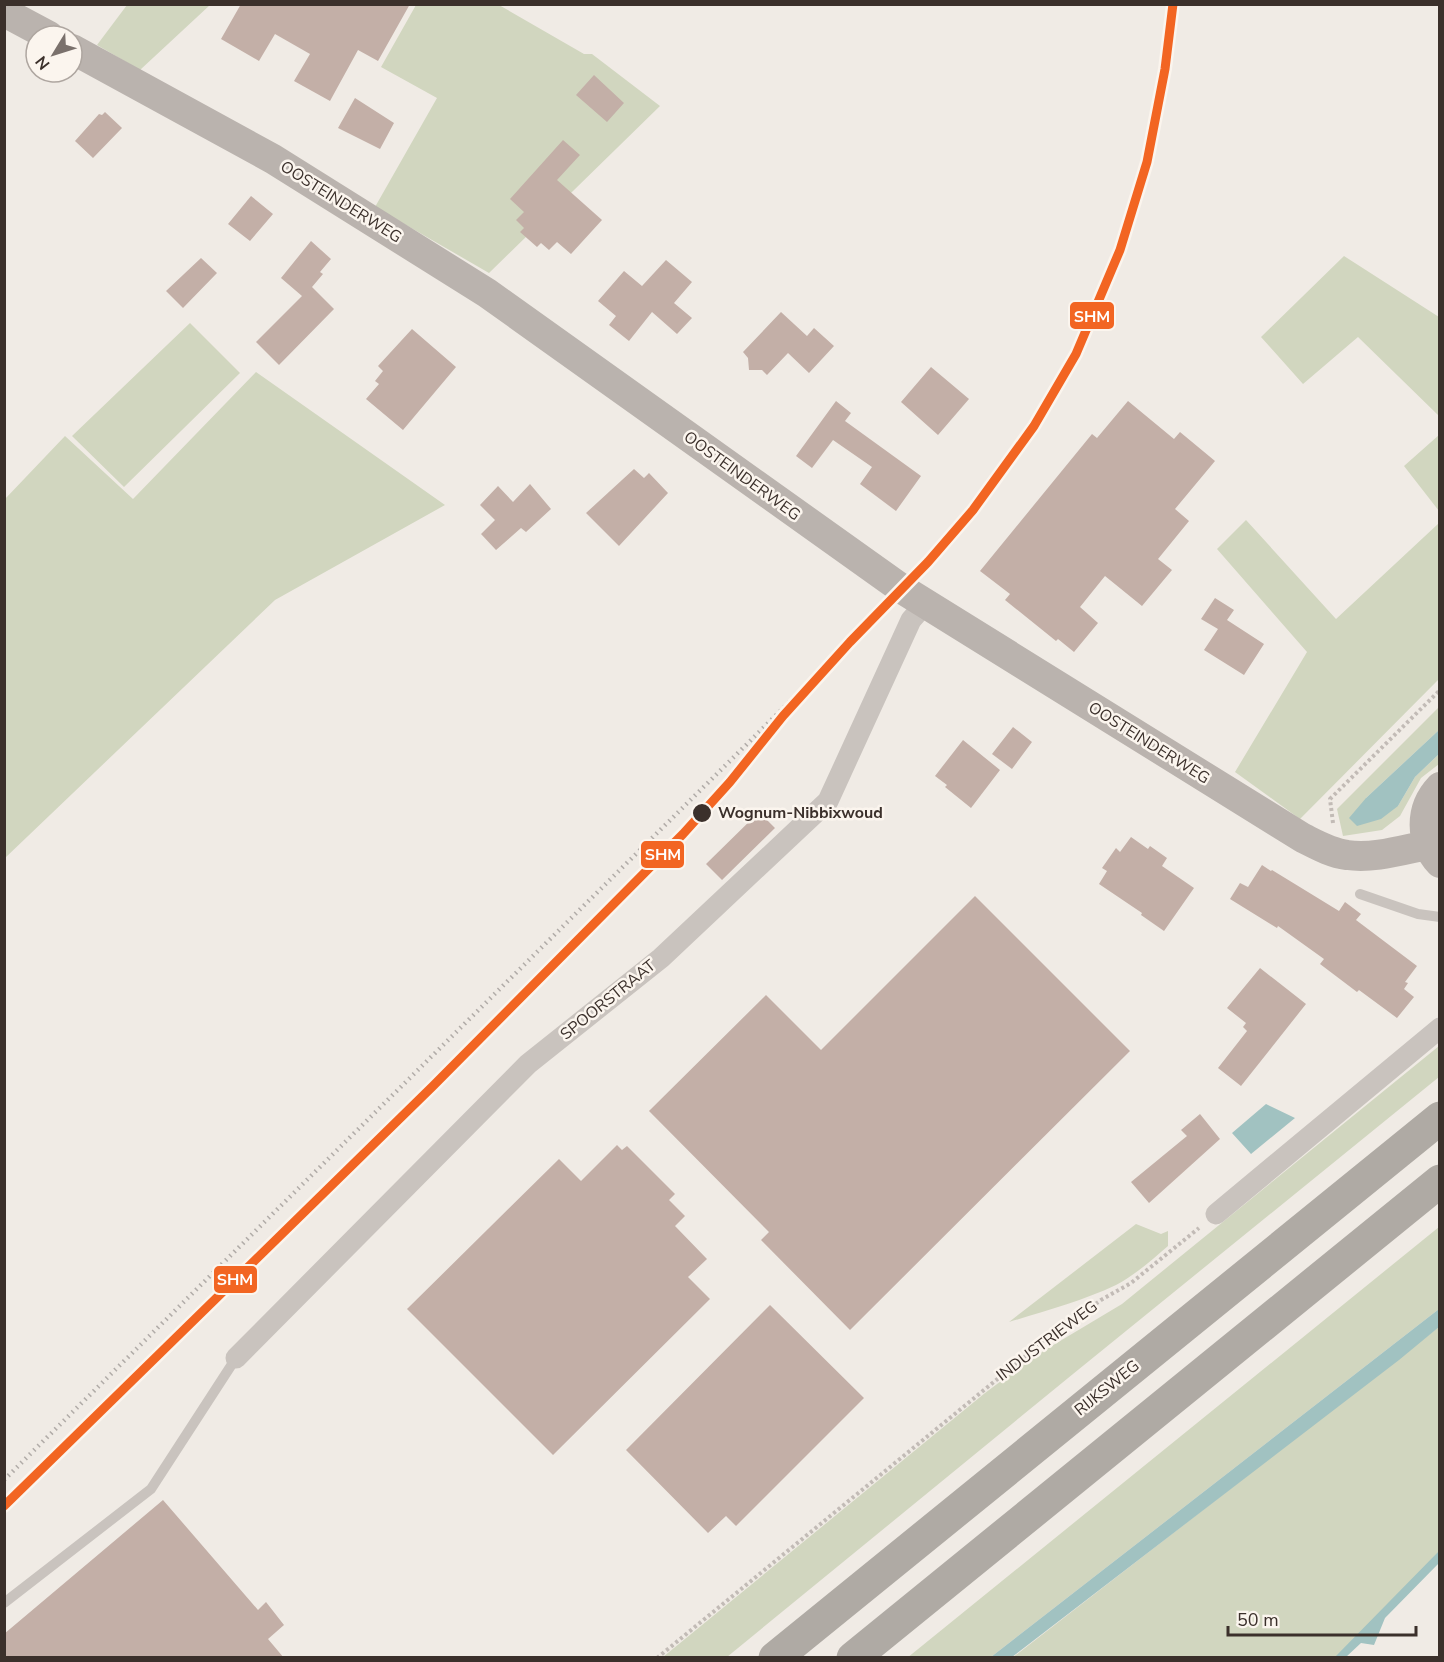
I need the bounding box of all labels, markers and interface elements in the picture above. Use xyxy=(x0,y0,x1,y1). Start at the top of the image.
north arrow xyxy=(24,24,84,84)
text: N xyxy=(31,51,55,74)
street label: OOSTEINDERWEG xyxy=(276,156,406,248)
line badge: SHM xyxy=(1069,301,1115,330)
text: SHM xyxy=(1074,306,1110,328)
street label: OOSTEINDERWEG xyxy=(679,426,805,526)
street label: OOSTEINDERWEG xyxy=(1084,697,1214,789)
marker: Wognum-Nibbixwoud xyxy=(691,802,713,824)
place label: Wognum-Nibbixwoud xyxy=(718,802,883,824)
line badge: SHM xyxy=(640,840,685,869)
text: SHM xyxy=(645,844,681,866)
street label: SPOORSTRAAT xyxy=(556,955,661,1045)
line badge: SHM xyxy=(213,1265,258,1294)
text: SHM xyxy=(217,1269,253,1291)
street label: INDUSTRIEWEG xyxy=(992,1296,1102,1386)
street label: RIJKSWEG xyxy=(1070,1355,1144,1421)
scale bar xyxy=(1228,1599,1416,1637)
text: 50 m xyxy=(1237,1608,1279,1632)

